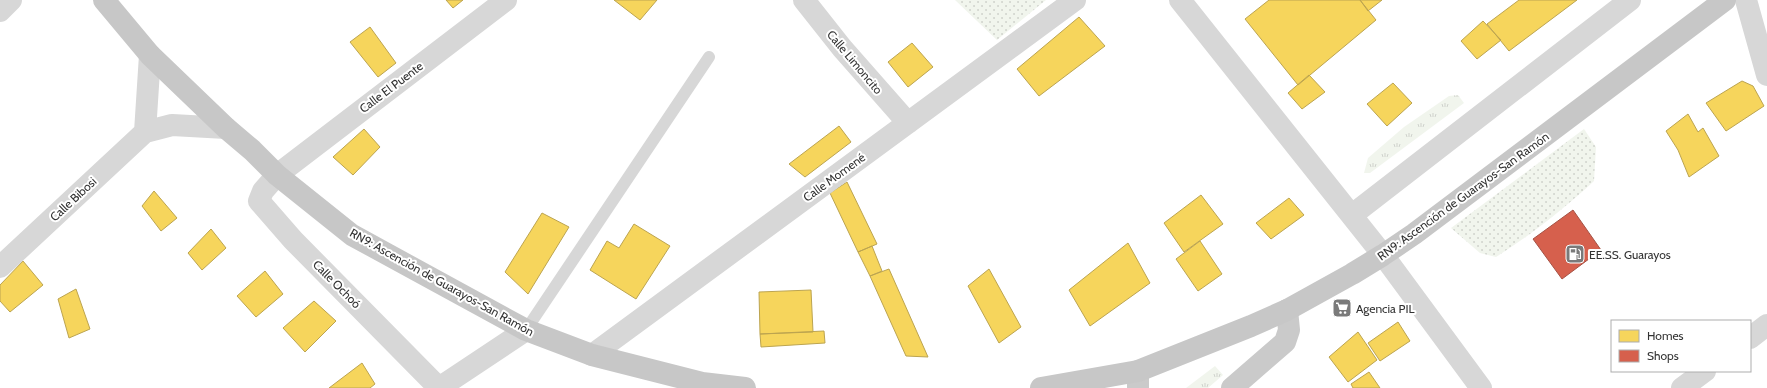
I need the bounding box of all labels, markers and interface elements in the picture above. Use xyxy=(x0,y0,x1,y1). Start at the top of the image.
street label: Calle Limoncito xyxy=(824,27,886,97)
street label: Calle El Puente xyxy=(356,58,426,116)
street label: RN9: Ascención de Guarayos-San Ramón xyxy=(1374,129,1552,263)
street label: Calle Momené xyxy=(800,149,868,205)
street label: Calle Bibosi xyxy=(47,174,99,224)
street label: RN9: Ascención de Guarayos-San Ramón xyxy=(347,225,537,339)
fuel station icon: EE.SS. Guarayos xyxy=(1564,243,1586,265)
place label: EE.SS. Guarayos xyxy=(1589,247,1671,262)
street label: Calle Ochoó xyxy=(310,257,364,311)
supermarket icon: Agencia PIL xyxy=(1331,297,1353,319)
place label: Agencia PIL xyxy=(1356,301,1415,316)
legend xyxy=(1611,320,1751,372)
text: Homes xyxy=(1647,328,1684,343)
text: Shops xyxy=(1647,348,1679,363)

